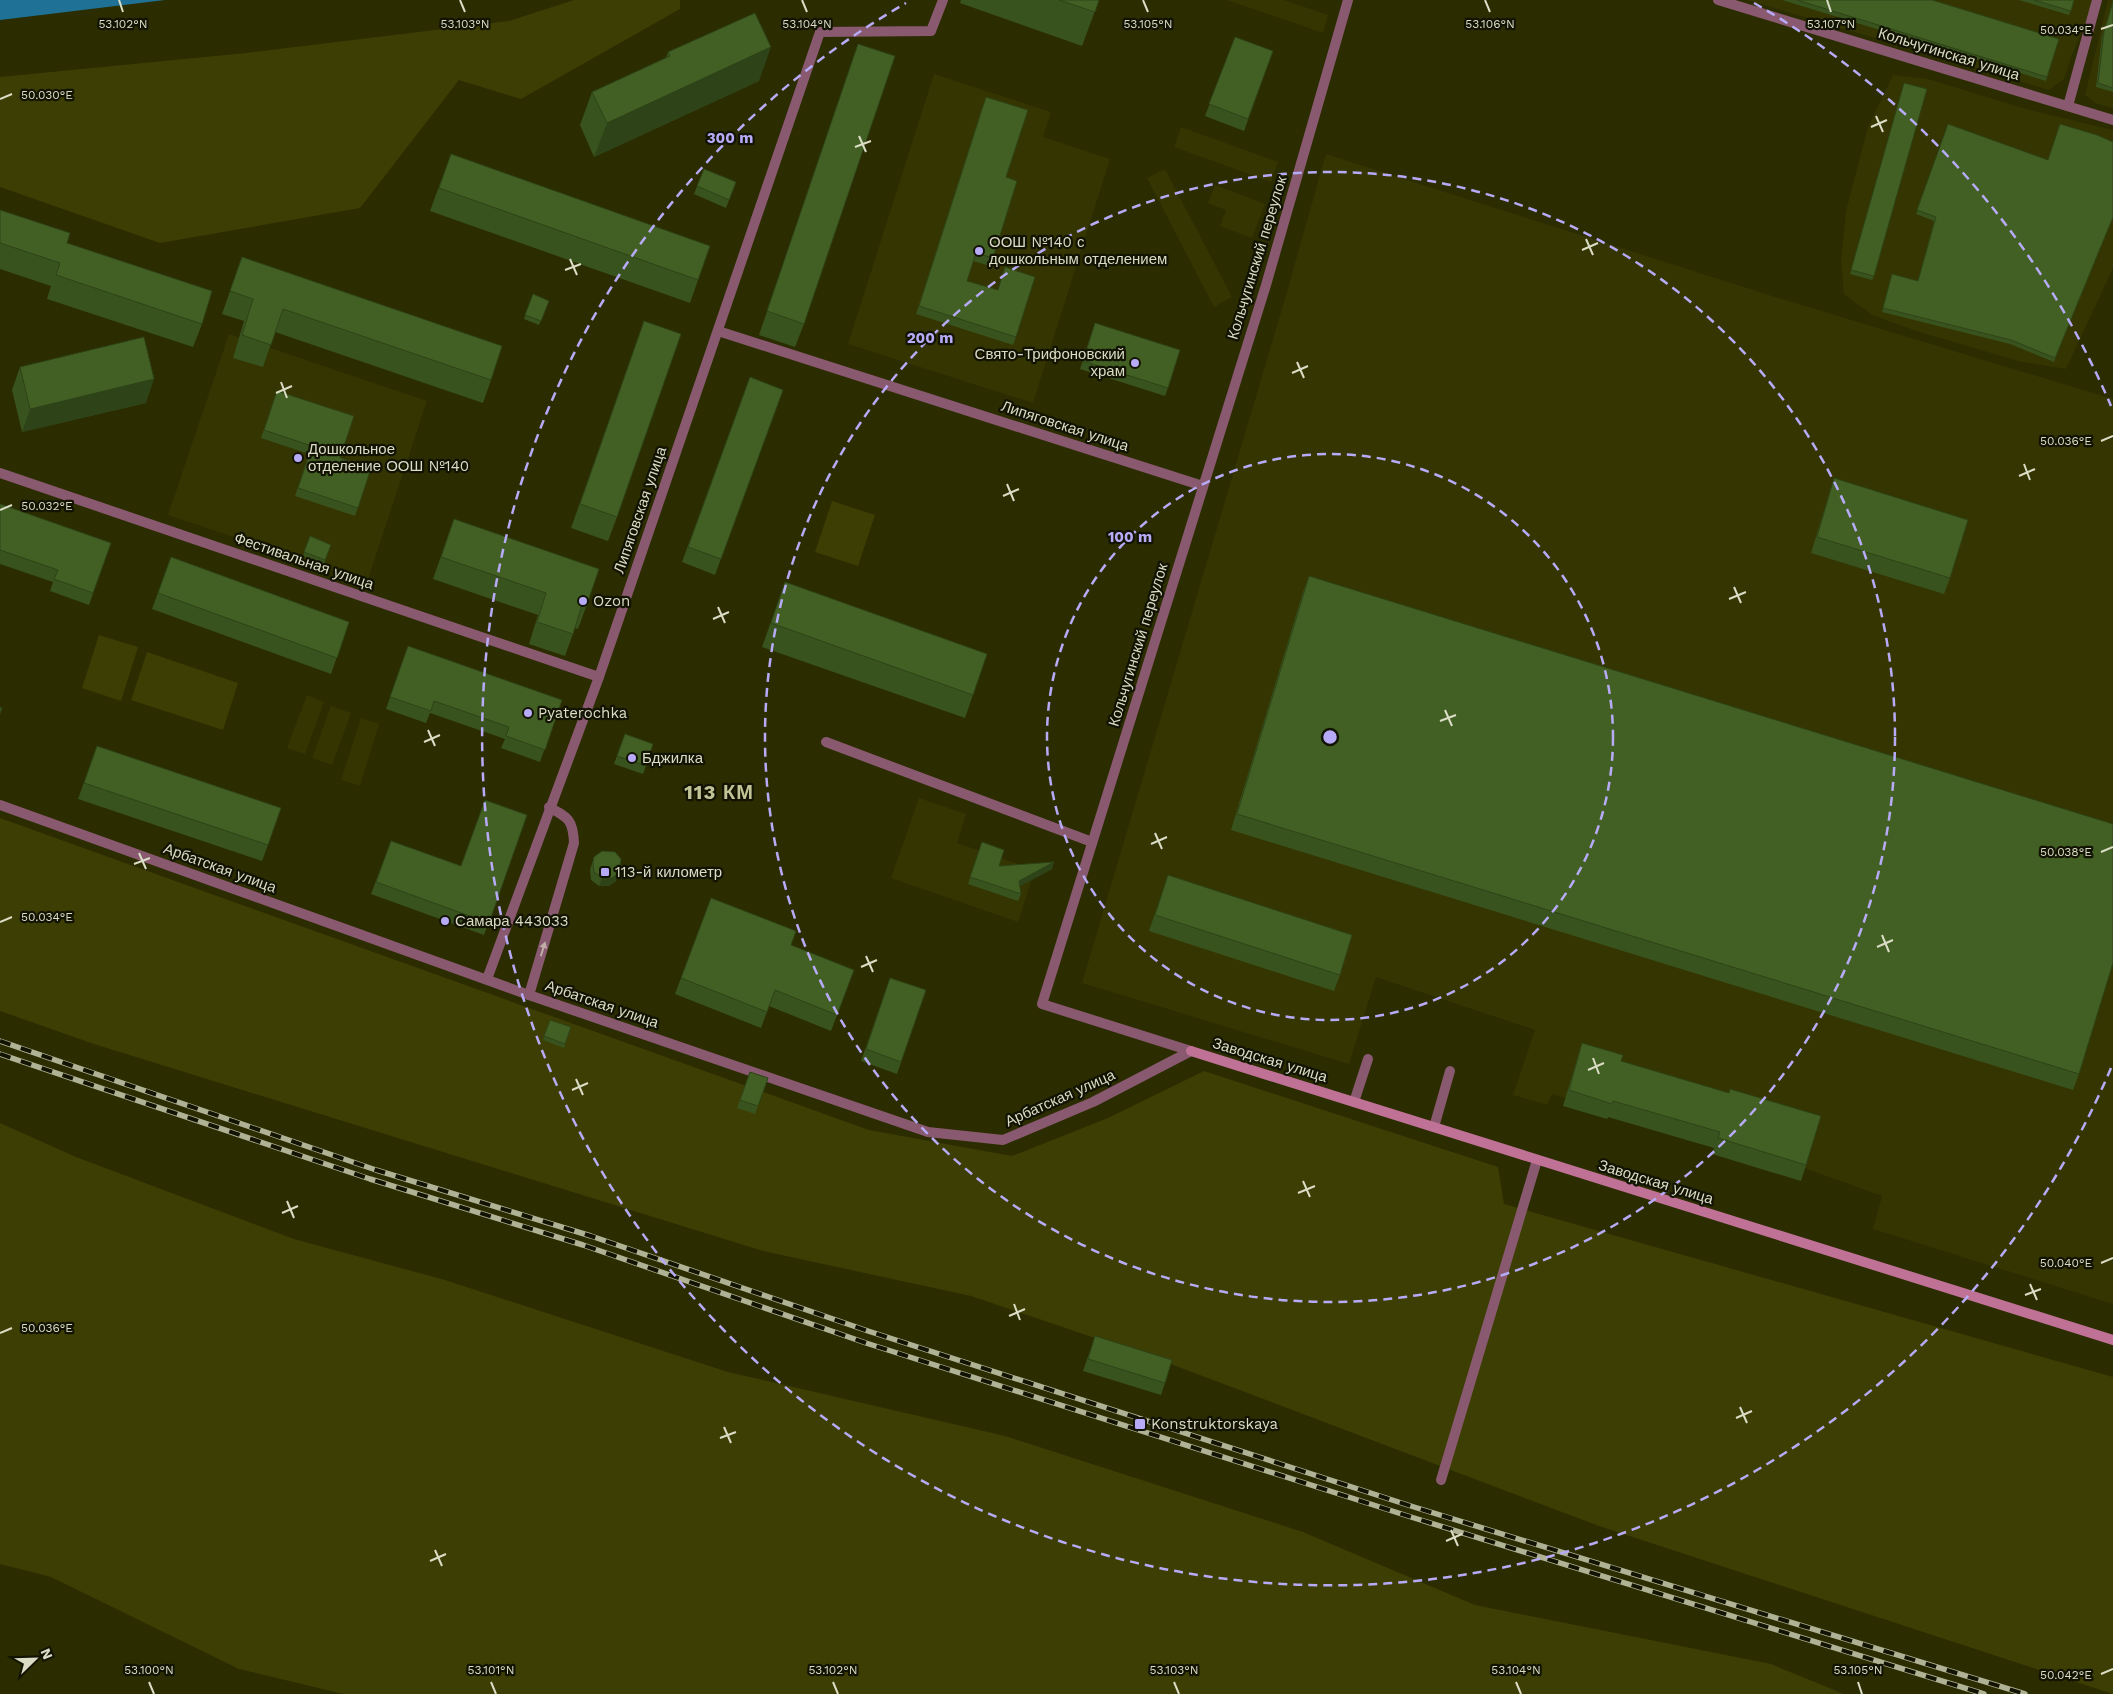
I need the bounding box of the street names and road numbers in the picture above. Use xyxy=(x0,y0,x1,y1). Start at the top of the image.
street label: Кольчугинская улица xyxy=(1876,24,2023,84)
street label: Кольчугинский переулок xyxy=(1224,174,1291,342)
street label: Липяговская улица xyxy=(999,397,1132,455)
street label: Липяговская улица xyxy=(610,444,670,576)
street label: Фестивальная улица xyxy=(232,529,377,594)
street label: Кольчугинский переулок xyxy=(1105,561,1172,729)
street label: Арбатская улица xyxy=(161,839,279,897)
street label: Арбатская улица xyxy=(543,976,662,1032)
street label: Заводская улица xyxy=(1210,1034,1330,1086)
street label: Арбатская улица xyxy=(1002,1065,1118,1130)
street label: Заводская улица xyxy=(1596,1156,1716,1208)

